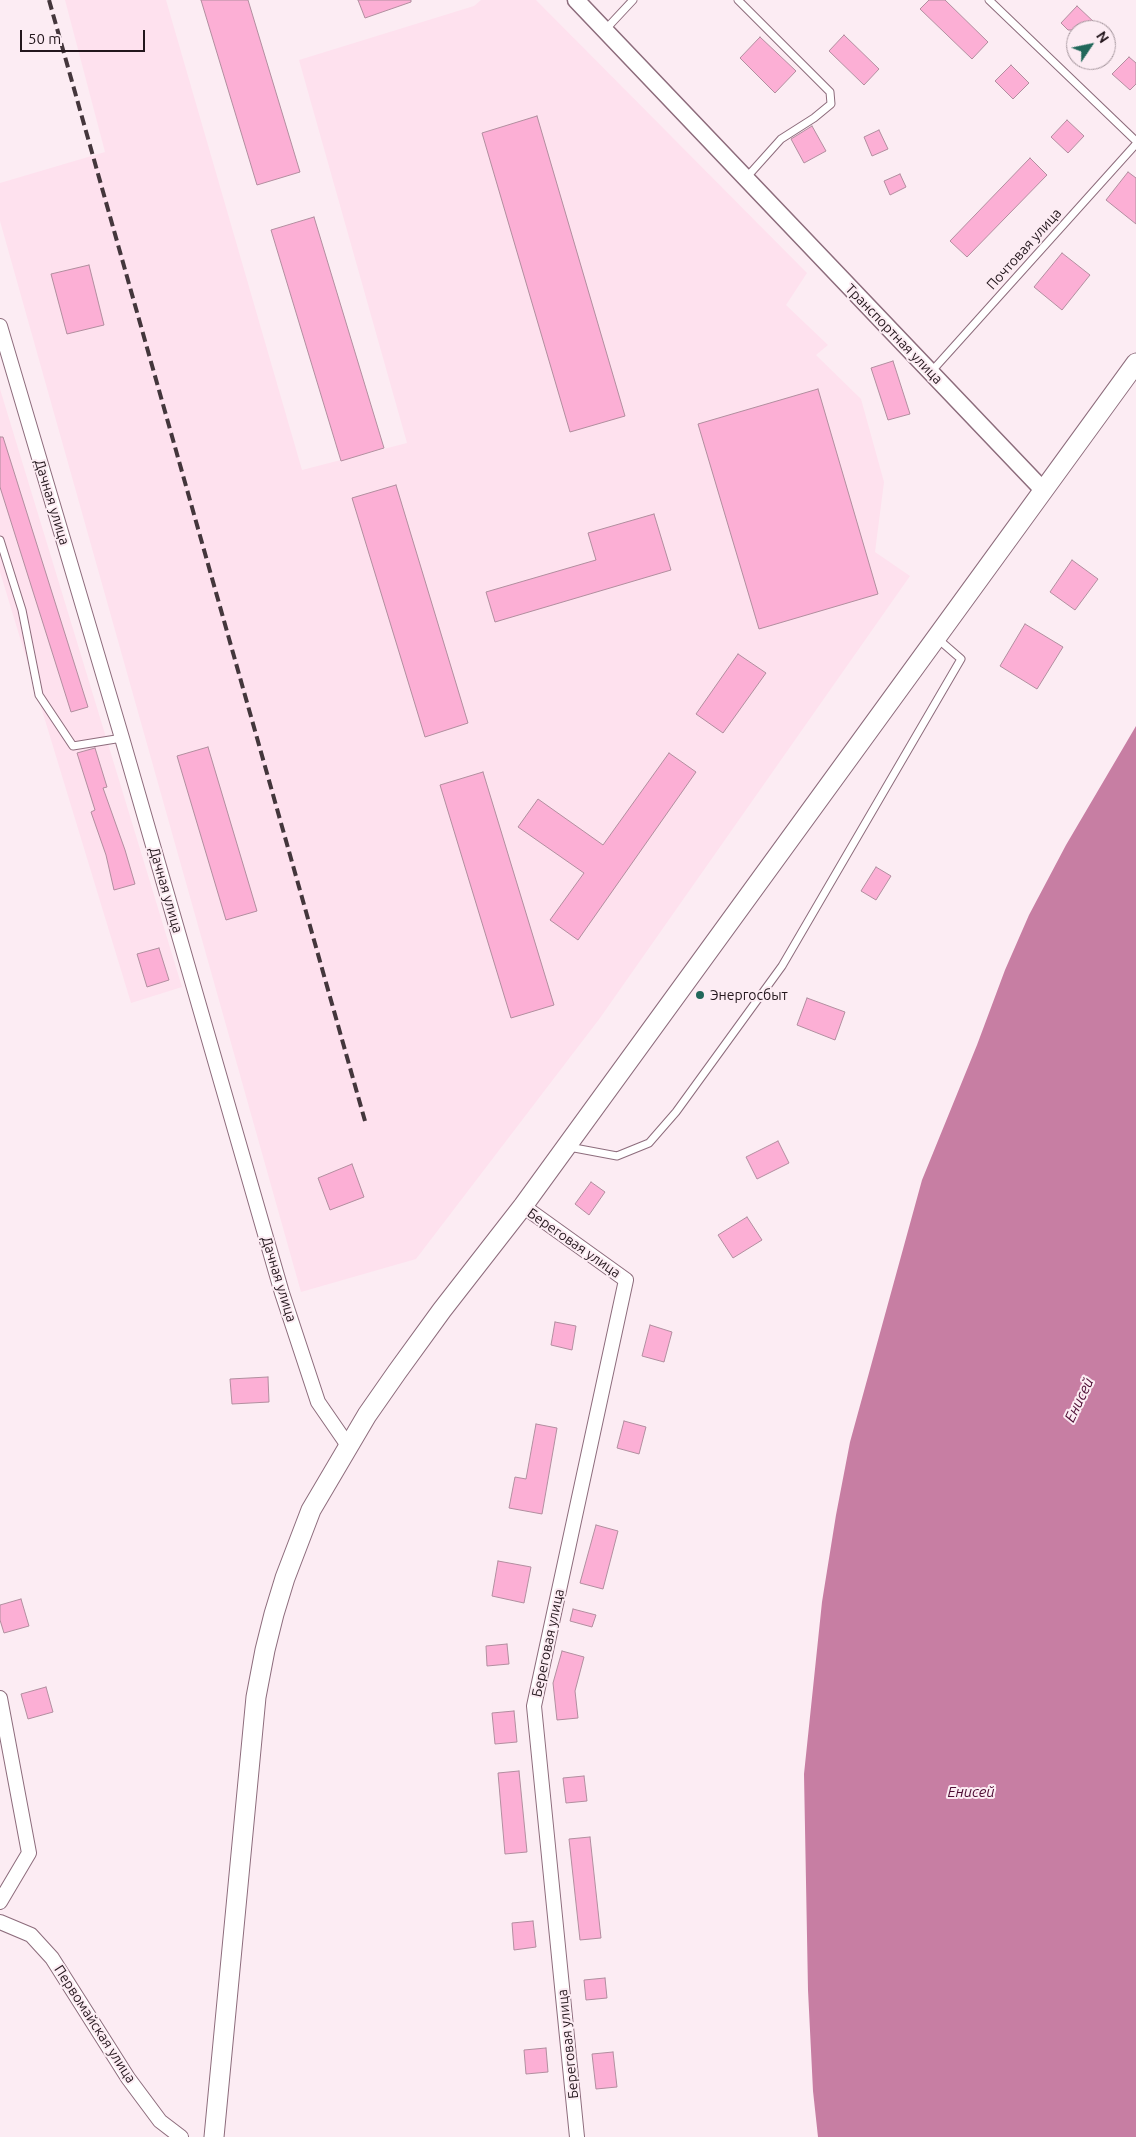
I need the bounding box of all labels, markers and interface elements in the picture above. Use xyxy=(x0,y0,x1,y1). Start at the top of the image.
scale bar xyxy=(22,20,148,52)
north arrow xyxy=(1066,20,1116,70)
text: N xyxy=(1093,28,1112,46)
text: 50 m xyxy=(28,30,61,47)
street label: Почтовая улица xyxy=(983,205,1065,293)
street label: Транспортная улица xyxy=(842,280,946,388)
street label: Дачная улица xyxy=(31,457,73,547)
street label: Дачная улица xyxy=(146,845,186,935)
place label: Энергосбыт xyxy=(710,987,788,1003)
marker: Энергосбыт xyxy=(694,989,706,1001)
street label: Береговая улица xyxy=(524,1205,624,1281)
street label: Дачная улица xyxy=(258,1234,300,1324)
water label: Енисей xyxy=(1061,1375,1097,1425)
street label: Береговая улица xyxy=(528,1587,568,1699)
water label: Енисей xyxy=(947,1783,995,1801)
street label: Первомайская улица xyxy=(51,1962,139,2086)
street label: Береговая улица xyxy=(554,1988,582,2100)

